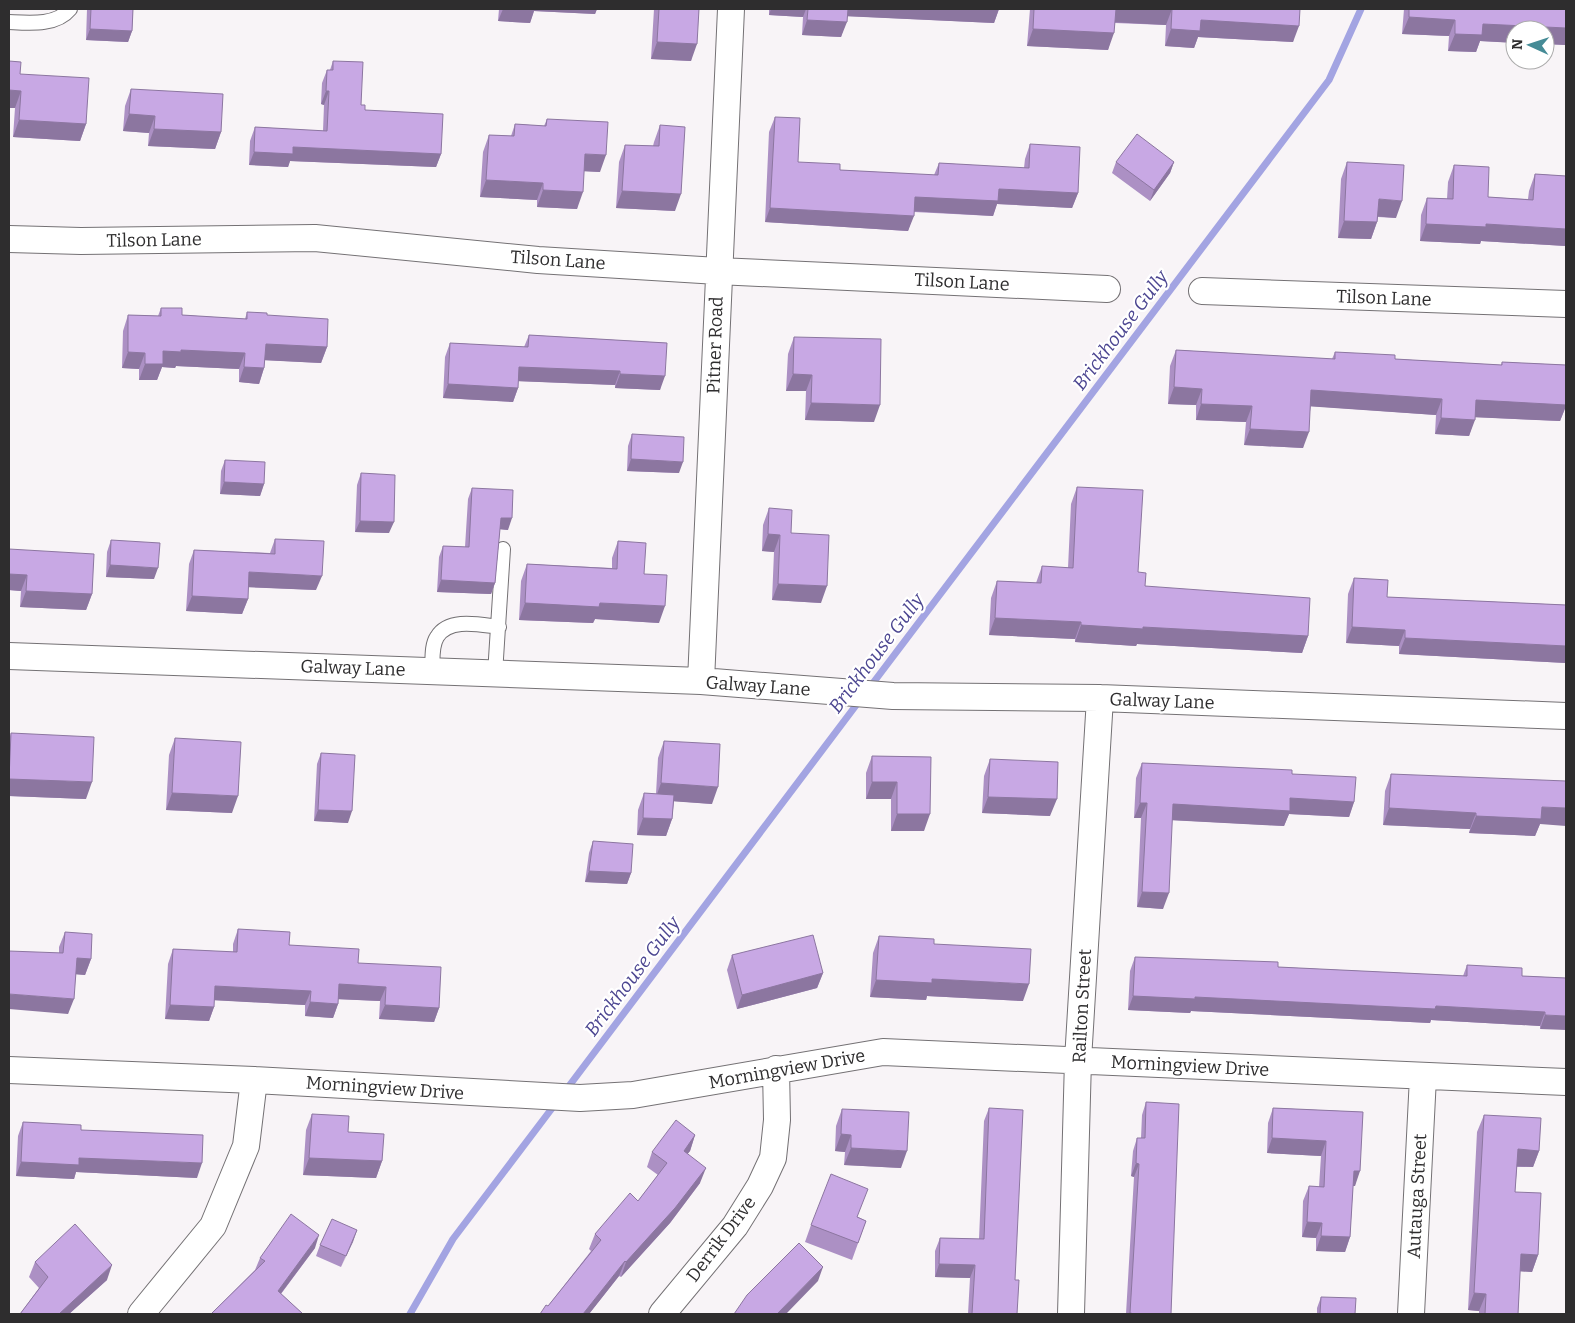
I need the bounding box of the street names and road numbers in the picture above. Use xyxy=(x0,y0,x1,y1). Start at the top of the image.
street label: Tilson Lane xyxy=(106,228,202,252)
street label: Tilson Lane xyxy=(510,246,606,274)
street label: Tilson Lane xyxy=(914,269,1010,295)
street label: Tilson Lane xyxy=(1336,285,1432,311)
street label: Pitner Road xyxy=(702,296,728,394)
street label: Galway Lane xyxy=(300,655,406,681)
street label: Galway Lane xyxy=(705,671,811,701)
street label: Galway Lane xyxy=(1109,688,1215,714)
street label: Railton Street xyxy=(1068,948,1096,1064)
street label: Morningview Drive xyxy=(707,1044,867,1094)
street label: Morningview Drive xyxy=(1110,1051,1270,1081)
street label: Morningview Drive xyxy=(305,1072,465,1104)
street label: Autauga Street xyxy=(1403,1133,1431,1259)
street label: Derrik Drive xyxy=(682,1192,760,1286)

